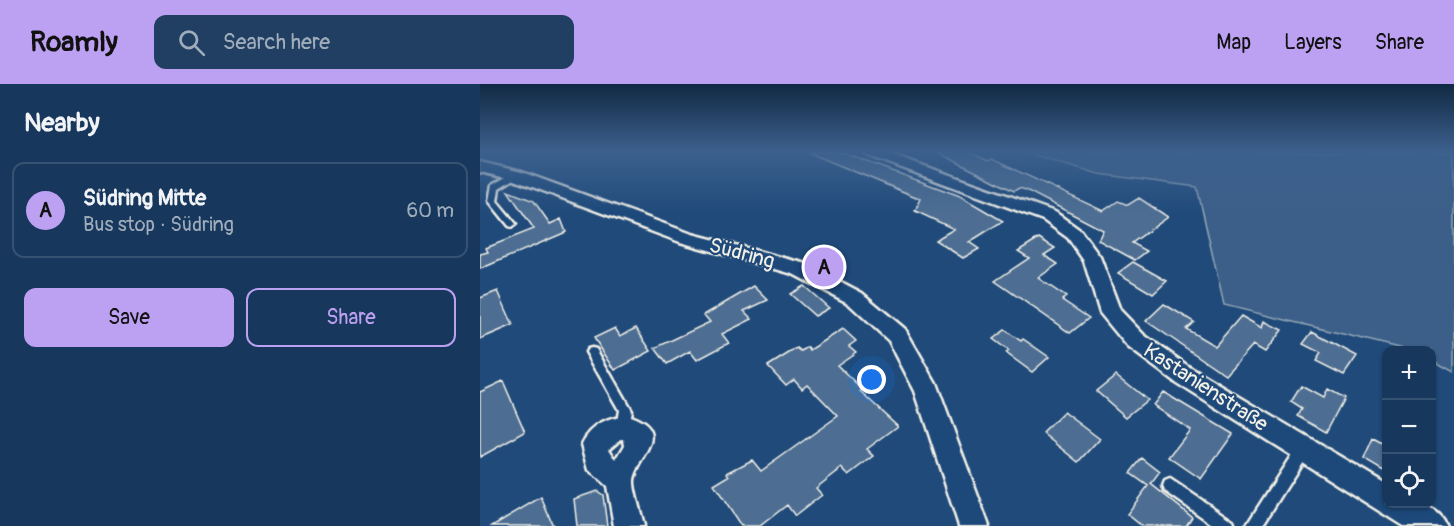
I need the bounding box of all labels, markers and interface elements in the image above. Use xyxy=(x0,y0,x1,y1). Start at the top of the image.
search box xyxy=(154,15,574,69)
text: Roamly xyxy=(30,25,118,60)
icon: search xyxy=(175,26,208,59)
text: Search here xyxy=(223,28,330,56)
text: Map xyxy=(1216,29,1251,56)
text: Layers xyxy=(1284,29,1342,56)
text: Share xyxy=(1375,29,1424,56)
text: Nearby xyxy=(24,107,100,139)
text: Südring Mitte xyxy=(83,184,206,212)
text: A xyxy=(39,198,52,223)
text: 60 m xyxy=(407,198,454,223)
text: Bus stop · Südring xyxy=(83,212,234,237)
street label: Südring xyxy=(706,232,778,275)
pin: A xyxy=(804,244,844,290)
button: Save xyxy=(24,288,234,347)
button: Share xyxy=(246,288,456,347)
street label: Kastanienstraße xyxy=(1138,337,1274,438)
map controls xyxy=(1382,346,1436,508)
button: + xyxy=(1382,346,1436,400)
your location xyxy=(857,365,886,394)
button: − xyxy=(1382,400,1436,454)
button: locate xyxy=(1382,454,1436,508)

